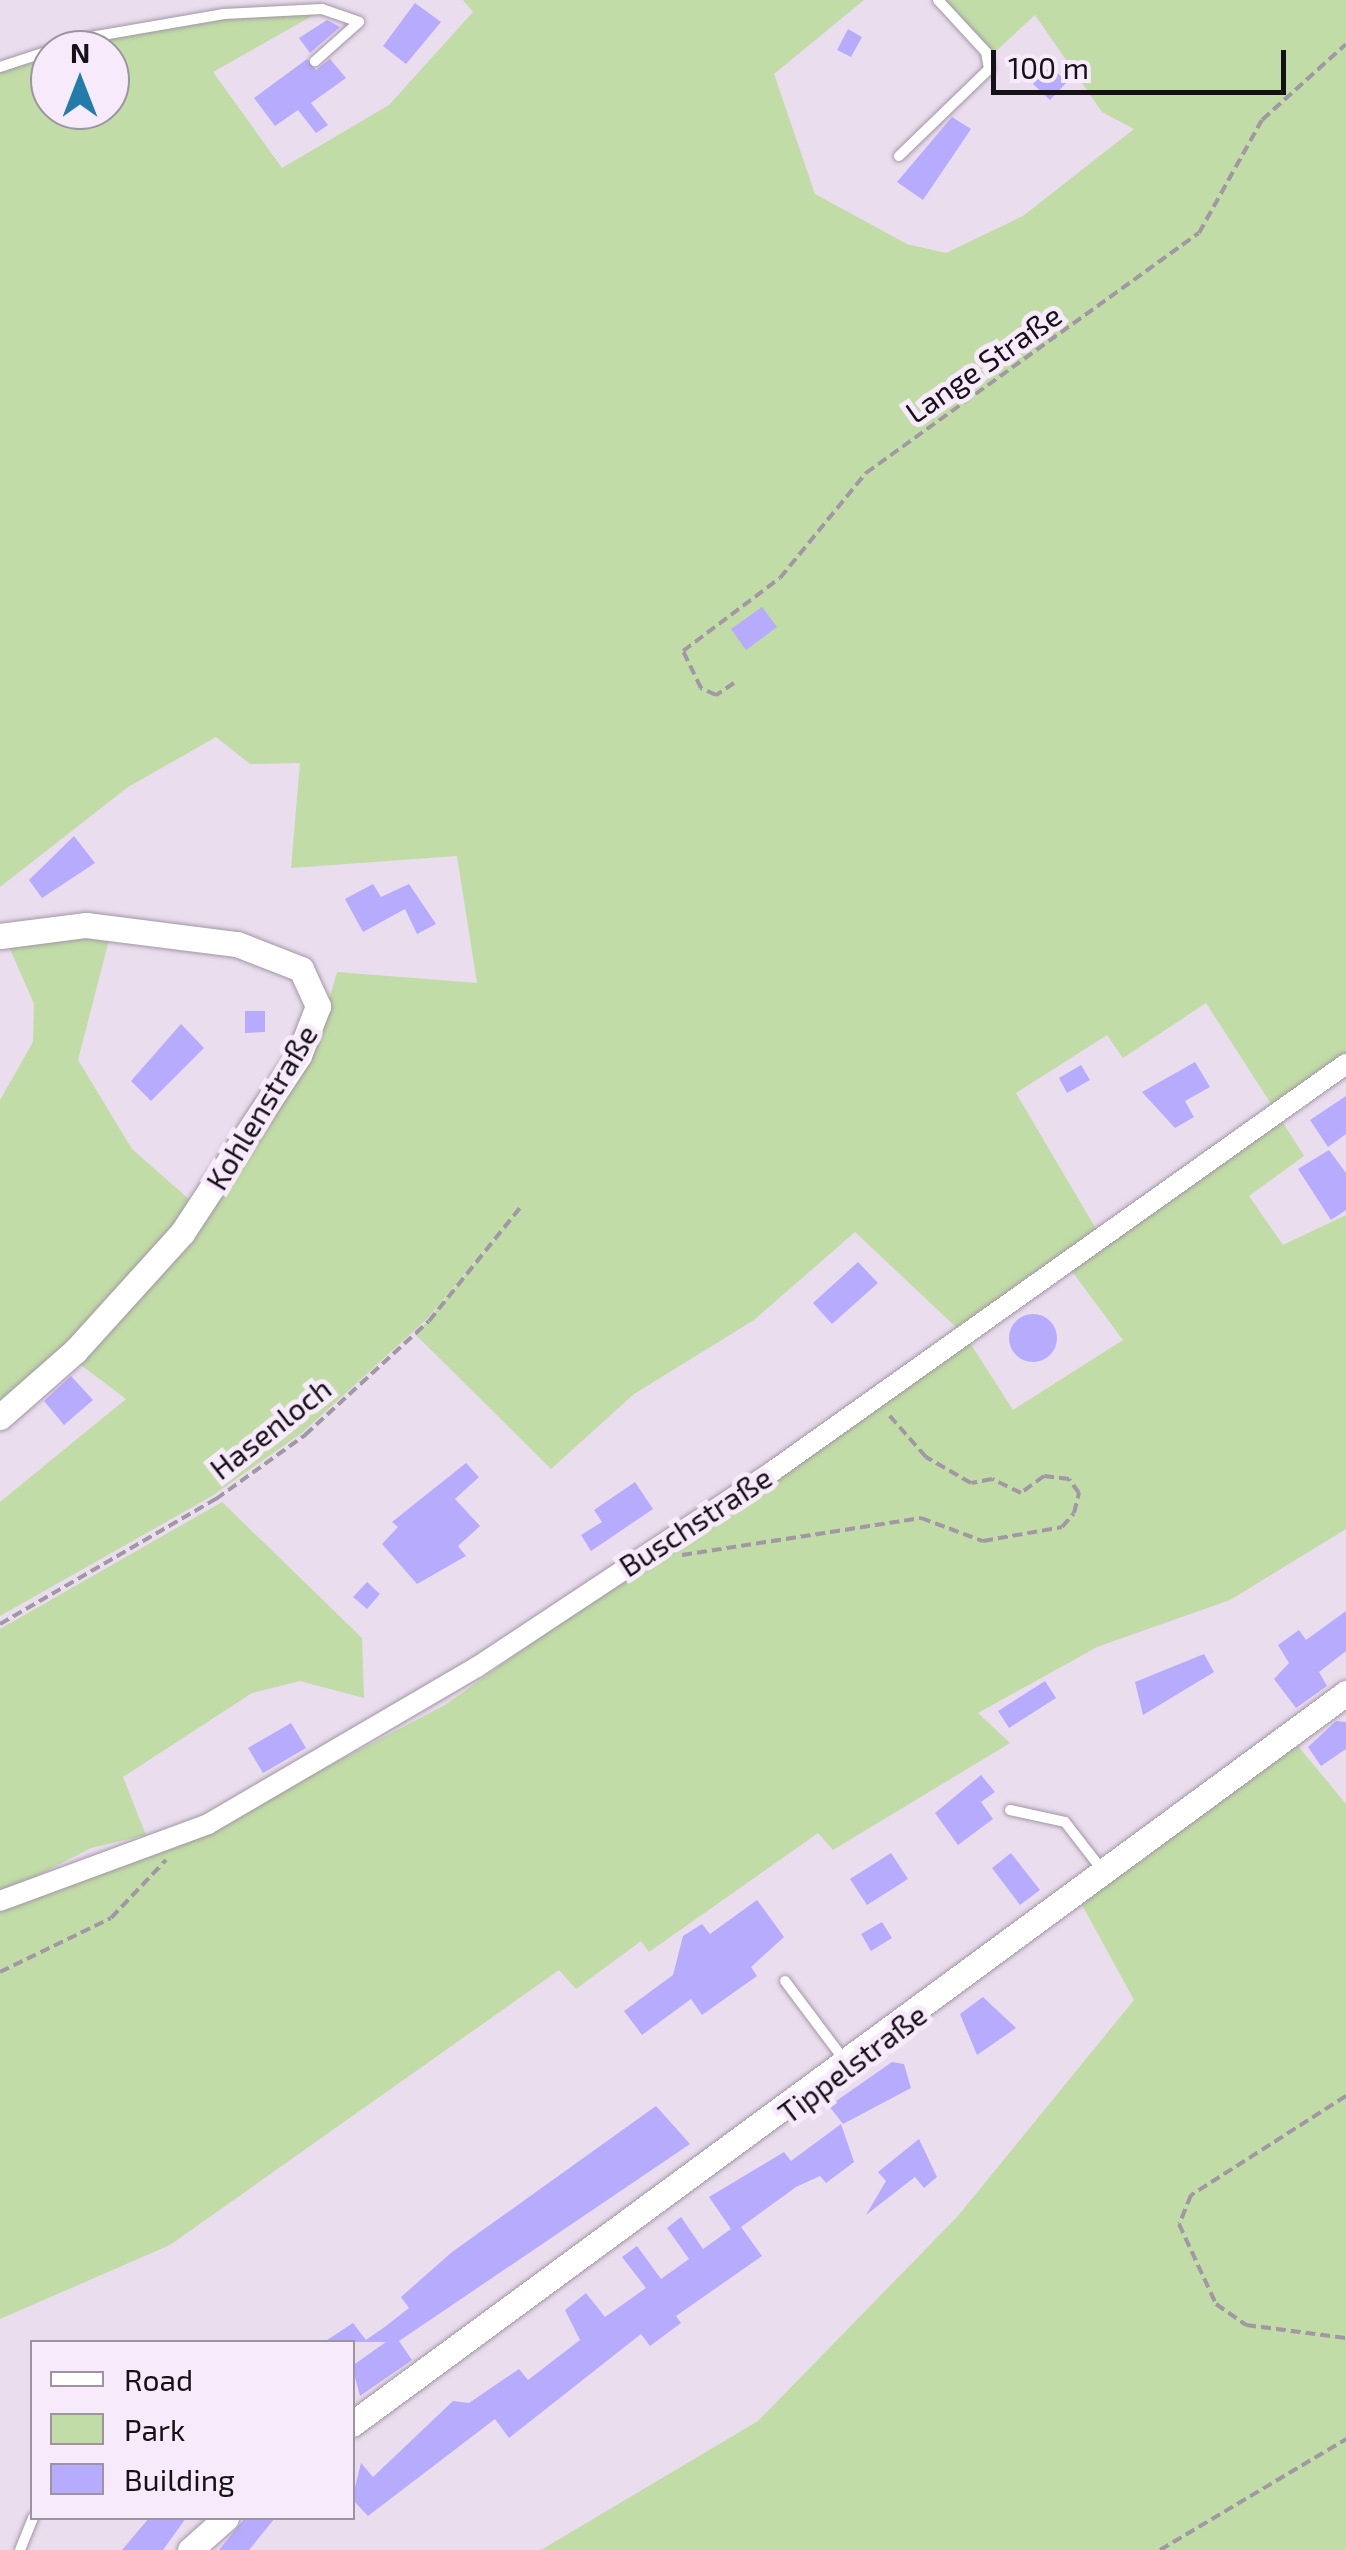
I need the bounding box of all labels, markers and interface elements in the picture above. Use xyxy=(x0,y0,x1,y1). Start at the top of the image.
north arrow xyxy=(30,30,130,130)
scale bar xyxy=(996,30,1291,92)
text: N xyxy=(70,35,90,69)
text: 100 m xyxy=(1008,49,1089,85)
street label: Lange Straße xyxy=(898,296,1068,430)
street label: Kohlenstraße xyxy=(198,1018,324,1196)
street label: Hasenloch xyxy=(202,1370,338,1486)
street label: Buschstraße xyxy=(612,1458,778,1584)
street label: Tippelstraße xyxy=(771,1996,933,2130)
legend xyxy=(30,2340,355,2520)
text: Road xyxy=(124,2361,193,2397)
text: Park xyxy=(124,2411,185,2447)
text: Building xyxy=(124,2461,235,2497)

